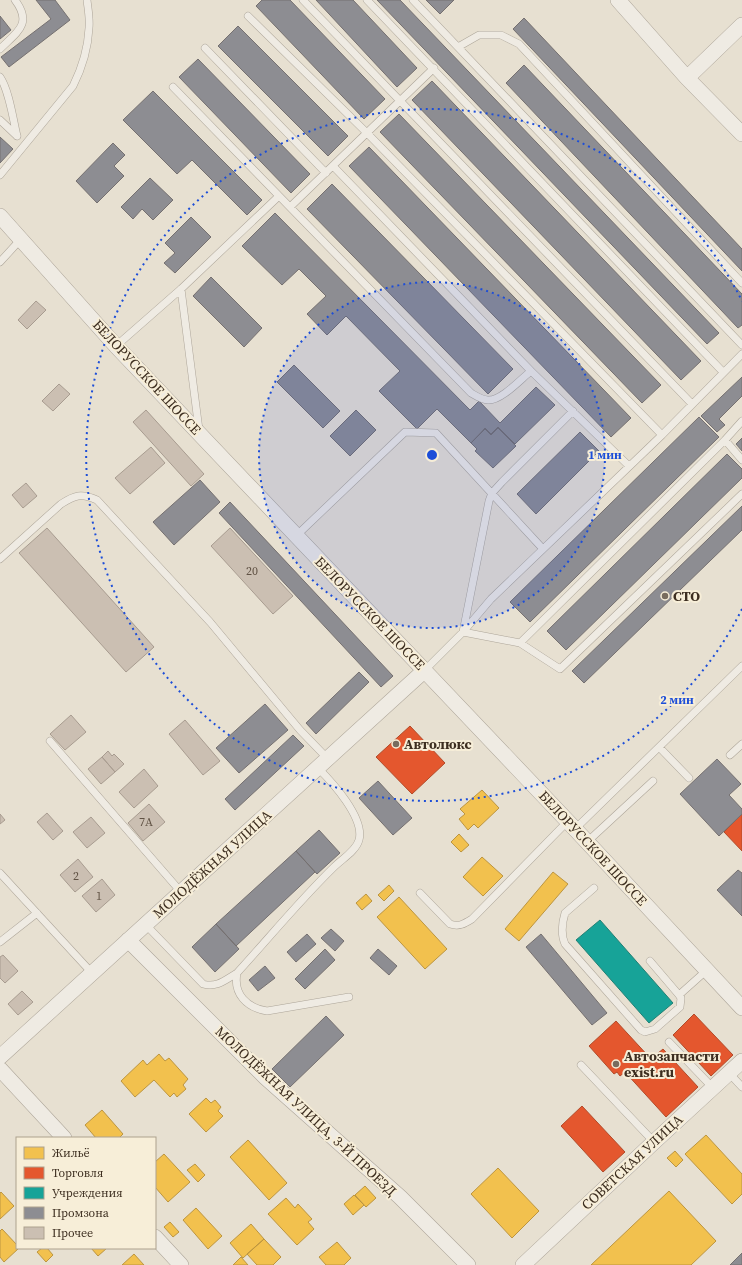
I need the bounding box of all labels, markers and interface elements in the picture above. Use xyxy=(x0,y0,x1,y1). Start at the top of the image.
street label: БЕЛОРУССКОЕ ШОССЕ xyxy=(88,315,206,439)
text: 1 мин xyxy=(588,447,622,463)
centre of rings xyxy=(425,448,439,462)
street label: БЕЛОРУССКОЕ ШОССЕ xyxy=(310,552,430,674)
house number: 20 xyxy=(246,563,258,579)
place label: СТО xyxy=(673,586,700,606)
marker: СТО xyxy=(660,591,670,601)
text: 2 мин xyxy=(660,692,694,708)
place label: Автолюкс xyxy=(404,734,472,754)
marker: Автолюкс xyxy=(391,739,401,749)
street label: БЕЛОРУССКОЕ ШОССЕ xyxy=(534,786,652,910)
street label: МОЛОДЁЖНАЯ УЛИЦА xyxy=(148,805,276,923)
house number: 7А xyxy=(139,814,153,830)
house number: 2 xyxy=(73,868,79,884)
house number: 1 xyxy=(96,888,102,904)
street label: МОЛОДЁЖНАЯ УЛИЦА, 3-Й ПРОЕЗД xyxy=(211,1021,401,1201)
place label: Автозапчасти exist.ru xyxy=(624,1046,719,1082)
marker: Автозапчасти exist.ru xyxy=(611,1059,621,1069)
street label: СОВЕТСКАЯ УЛИЦА xyxy=(577,1109,688,1214)
legend xyxy=(16,1137,156,1249)
text: Жильё xyxy=(52,1145,90,1161)
text: Торговля xyxy=(52,1165,103,1181)
text: Учреждения xyxy=(52,1185,123,1201)
text: Промзона xyxy=(52,1205,110,1221)
text: Прочее xyxy=(52,1225,93,1241)

